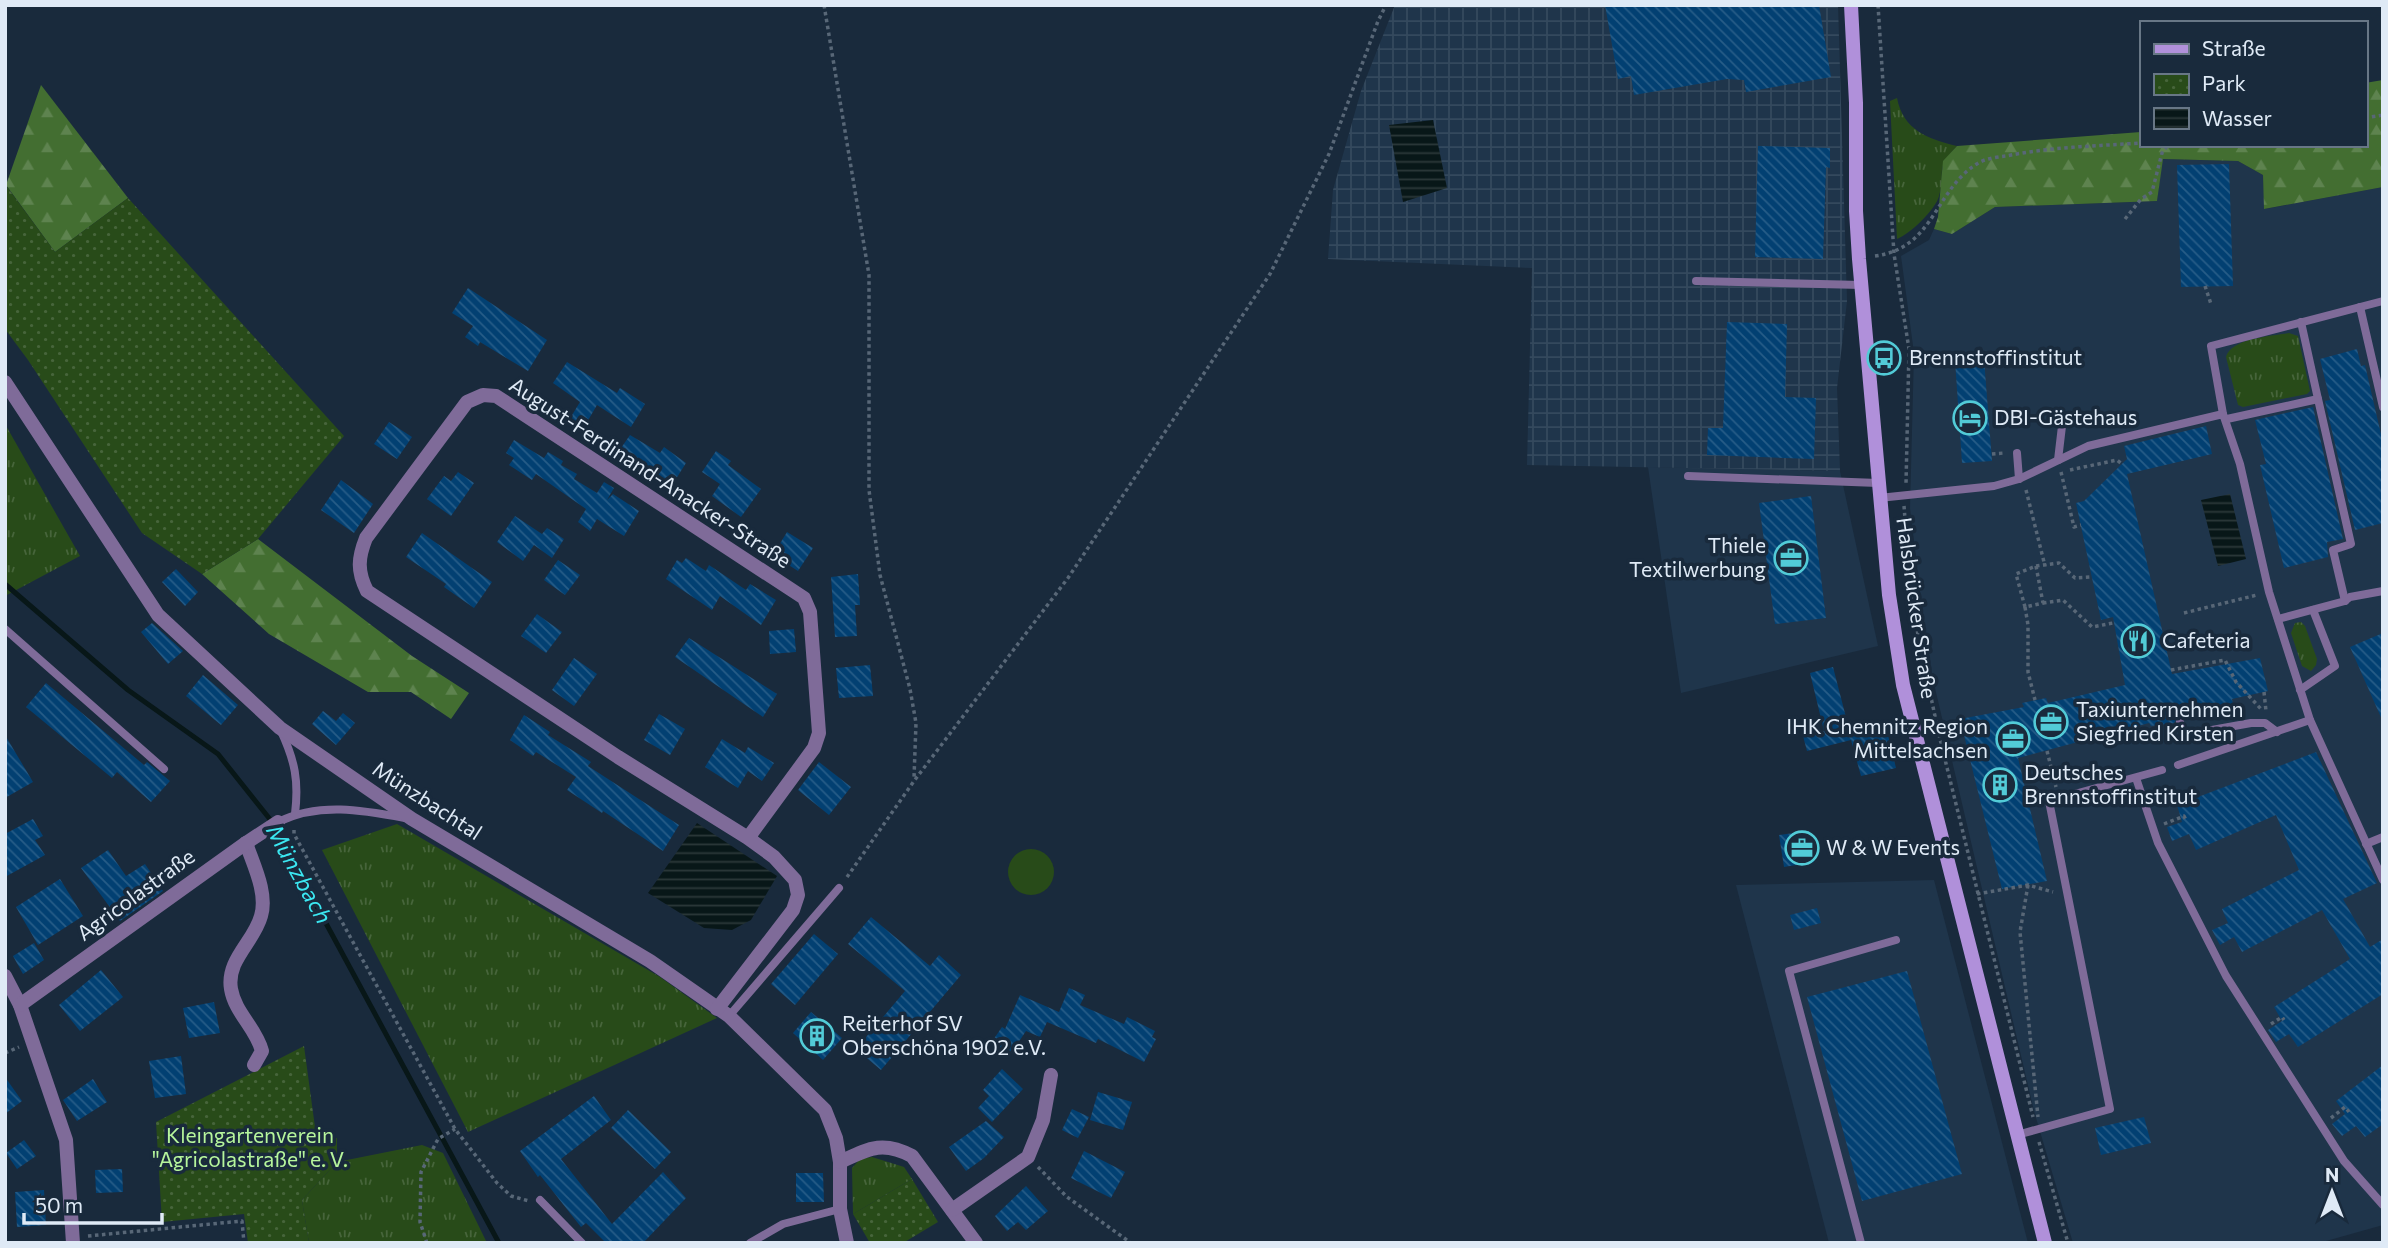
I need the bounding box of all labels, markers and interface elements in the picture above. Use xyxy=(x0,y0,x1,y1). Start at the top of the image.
legend xyxy=(2140,21,2367,147)
text: Straße xyxy=(2202,35,2266,60)
text: Park xyxy=(2202,70,2246,95)
text: Wasser xyxy=(2202,105,2272,130)
bus stop icon: Brennstoffinstitut xyxy=(1865,339,1903,377)
place label: Brennstoffinstitut xyxy=(1909,344,2082,369)
street label: August-Ferdinand-Anacker-Straße xyxy=(505,371,796,572)
hotel icon: DBI-Gästehaus xyxy=(1951,399,1989,437)
place label: DBI-Gästehaus xyxy=(1994,404,2137,429)
street label: Halsbrücker Straße xyxy=(1892,516,1943,700)
place label: Thiele Textilwerbung xyxy=(1629,532,1766,581)
office icon: Thiele Textilwerbung xyxy=(1772,539,1810,577)
restaurant icon: Cafeteria xyxy=(2119,622,2157,660)
place label: Cafeteria xyxy=(2162,627,2250,652)
place label: Taxiunternehmen Siegfried Kirsten xyxy=(2076,696,2243,745)
office icon: Taxiunternehmen Siegfried Kirsten xyxy=(2032,703,2070,741)
place label: IHK Chemnitz Region Mittelsachsen xyxy=(1786,713,1988,762)
office icon: IHK Chemnitz Region Mittelsachsen xyxy=(1994,720,2032,758)
street label: Münzbachtal xyxy=(369,755,487,844)
place label: Deutsches Brennstoffinstitut xyxy=(2024,759,2197,808)
building icon: Deutsches Brennstoffinstitut xyxy=(1981,766,2019,804)
water label: Münzbach xyxy=(261,819,339,928)
office icon: W & W Events xyxy=(1783,829,1821,867)
place label: W & W Events xyxy=(1826,834,1960,859)
street label: Agricolastraße xyxy=(71,843,199,945)
place label: Reiterhof SV Oberschöna 1902 e.V. xyxy=(842,1010,1046,1059)
building icon: Reiterhof SV Oberschöna 1902 e.V. xyxy=(798,1017,836,1055)
park label: Kleingartenverein "Agricolastraße" e. V. xyxy=(152,1122,348,1171)
north arrow xyxy=(2297,1157,2367,1227)
text: N xyxy=(2325,1163,2339,1186)
scale bar xyxy=(24,1182,163,1226)
text: 50 m xyxy=(35,1192,83,1217)

